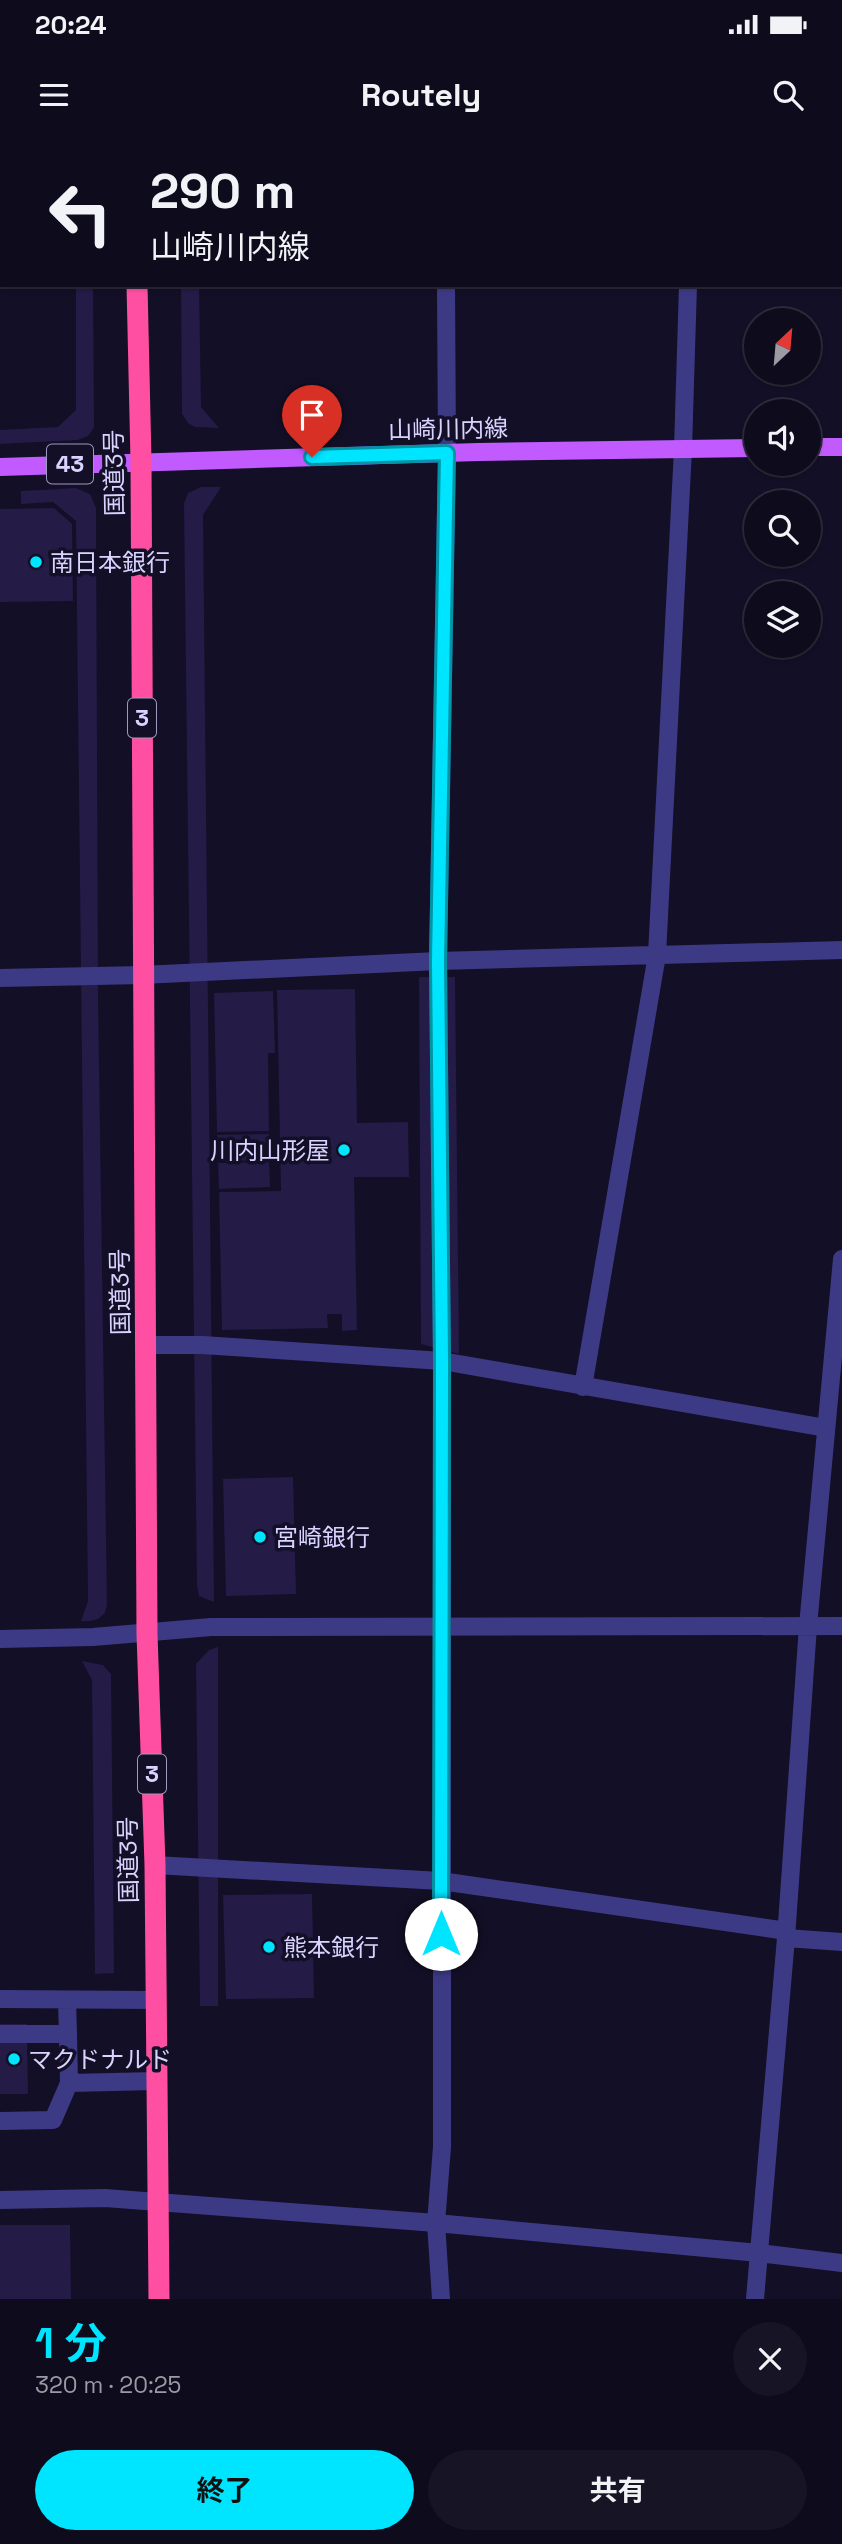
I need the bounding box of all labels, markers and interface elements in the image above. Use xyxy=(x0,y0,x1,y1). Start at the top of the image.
text: 20:24 xyxy=(35,8,107,42)
text: Routely xyxy=(361,75,481,115)
icon: menu xyxy=(35,76,73,114)
icon: search xyxy=(769,76,807,114)
text: 290 m xyxy=(150,160,295,222)
icon: left xyxy=(35,168,126,259)
text: 山崎川内線 xyxy=(150,227,310,267)
north arrow xyxy=(744,308,821,385)
map controls xyxy=(744,308,821,658)
pin xyxy=(282,385,342,457)
icon: arrive xyxy=(293,396,331,434)
button: sound xyxy=(744,399,821,476)
street label: 山崎川内線 xyxy=(388,412,508,446)
street label: 国道3号 xyxy=(98,429,130,517)
road number: 43 xyxy=(47,444,93,484)
button: search xyxy=(744,490,821,567)
place label: 南日本銀行 xyxy=(50,547,170,578)
marker: 南日本銀行 xyxy=(28,554,44,570)
button: layers xyxy=(744,581,821,658)
road number: 3 xyxy=(128,698,156,738)
place label: 川内山形屋 xyxy=(210,1135,330,1166)
marker: 川内山形屋 xyxy=(336,1142,352,1158)
street label: 国道3号 xyxy=(104,1248,136,1336)
place label: 宮崎銀行 xyxy=(274,1522,370,1553)
marker: 宮崎銀行 xyxy=(252,1529,268,1545)
road number: 3 xyxy=(138,1754,166,1793)
street label: 国道3号 xyxy=(112,1816,144,1904)
position arrow xyxy=(404,1897,478,1971)
place label: 熊本銀行 xyxy=(283,1932,379,1963)
marker: 熊本銀行 xyxy=(261,1939,277,1955)
place label: マクドナルド xyxy=(28,2044,172,2075)
marker: マクドナルド xyxy=(6,2051,22,2067)
text: 1 分 xyxy=(35,2317,107,2370)
button: close xyxy=(733,2322,807,2396)
text: 320 m · 20:25 xyxy=(35,2370,181,2400)
button: 終了 xyxy=(35,2450,414,2530)
button: 共有 xyxy=(428,2450,807,2530)

